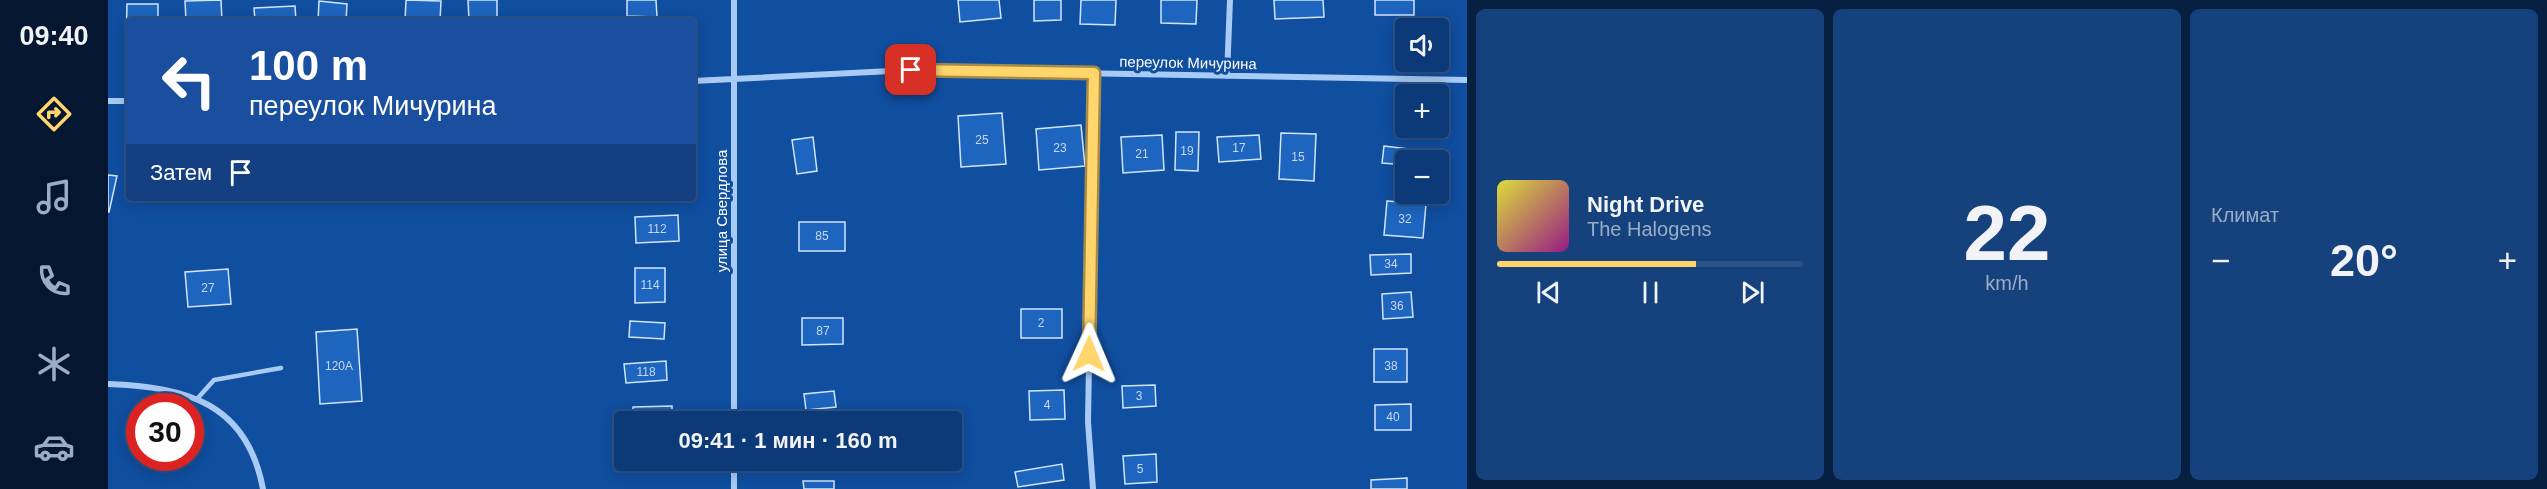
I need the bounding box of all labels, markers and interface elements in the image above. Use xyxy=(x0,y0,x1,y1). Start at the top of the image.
map controls xyxy=(1395,18,1449,204)
button: sound xyxy=(1395,18,1449,72)
text: 09:40 xyxy=(19,21,89,51)
icon: left xyxy=(150,42,228,120)
text: 100 m xyxy=(249,42,368,89)
pin xyxy=(885,44,936,95)
icon: arrive xyxy=(894,53,927,86)
street label: переулок Мичурина xyxy=(1119,53,1258,72)
button: + xyxy=(1395,84,1449,138)
text: переулок Мичурина xyxy=(249,91,497,121)
icon: directions xyxy=(33,93,75,135)
house number: 25 xyxy=(975,133,989,147)
house number: 23 xyxy=(1053,141,1067,155)
house number: 17 xyxy=(1232,141,1246,155)
house number: 19 xyxy=(1180,144,1194,158)
house number: 21 xyxy=(1135,147,1149,161)
street label: улица Свердлова xyxy=(713,149,730,272)
house number: 15 xyxy=(1291,150,1305,164)
button: − xyxy=(1395,150,1449,204)
icon: arrive xyxy=(224,156,257,189)
text: Затем xyxy=(150,160,212,185)
icon: music xyxy=(33,176,75,218)
text: 22 xyxy=(1964,189,2050,277)
text: Night Drive xyxy=(1587,192,1704,217)
text: Климат xyxy=(2211,204,2279,226)
house number: 32 xyxy=(1398,212,1412,226)
text: The Halogens xyxy=(1587,218,1712,240)
house number: 112 xyxy=(647,222,667,236)
house number: 85 xyxy=(815,229,829,243)
text: 20° xyxy=(2330,235,2398,286)
text: − xyxy=(2211,242,2230,279)
text: + xyxy=(2498,242,2517,279)
house number: 34 xyxy=(1384,257,1398,271)
icon: phone xyxy=(33,260,75,302)
text: km/h xyxy=(1985,272,2029,294)
icon: previous xyxy=(1532,276,1565,309)
icon: pause xyxy=(1634,276,1667,309)
icon: next xyxy=(1736,276,1769,309)
house number: 114 xyxy=(640,278,660,292)
house number: 27 xyxy=(201,281,215,295)
house number: 36 xyxy=(1390,299,1404,313)
house number: 2 xyxy=(1038,316,1045,330)
position arrow xyxy=(1057,322,1121,386)
house number: 87 xyxy=(816,324,830,338)
icon: climate xyxy=(33,343,75,385)
house number: 120А xyxy=(325,359,353,373)
house number: 38 xyxy=(1384,359,1398,373)
house number: 118 xyxy=(636,365,656,379)
house number: 3 xyxy=(1136,389,1143,403)
speed limit sign: 30 xyxy=(126,393,204,471)
house number: 4 xyxy=(1044,398,1051,412)
house number: 40 xyxy=(1386,410,1400,424)
icon: car xyxy=(33,426,75,468)
text: 09:41 · 1 мин · 160 m xyxy=(678,428,898,453)
house number: 5 xyxy=(1137,462,1144,476)

